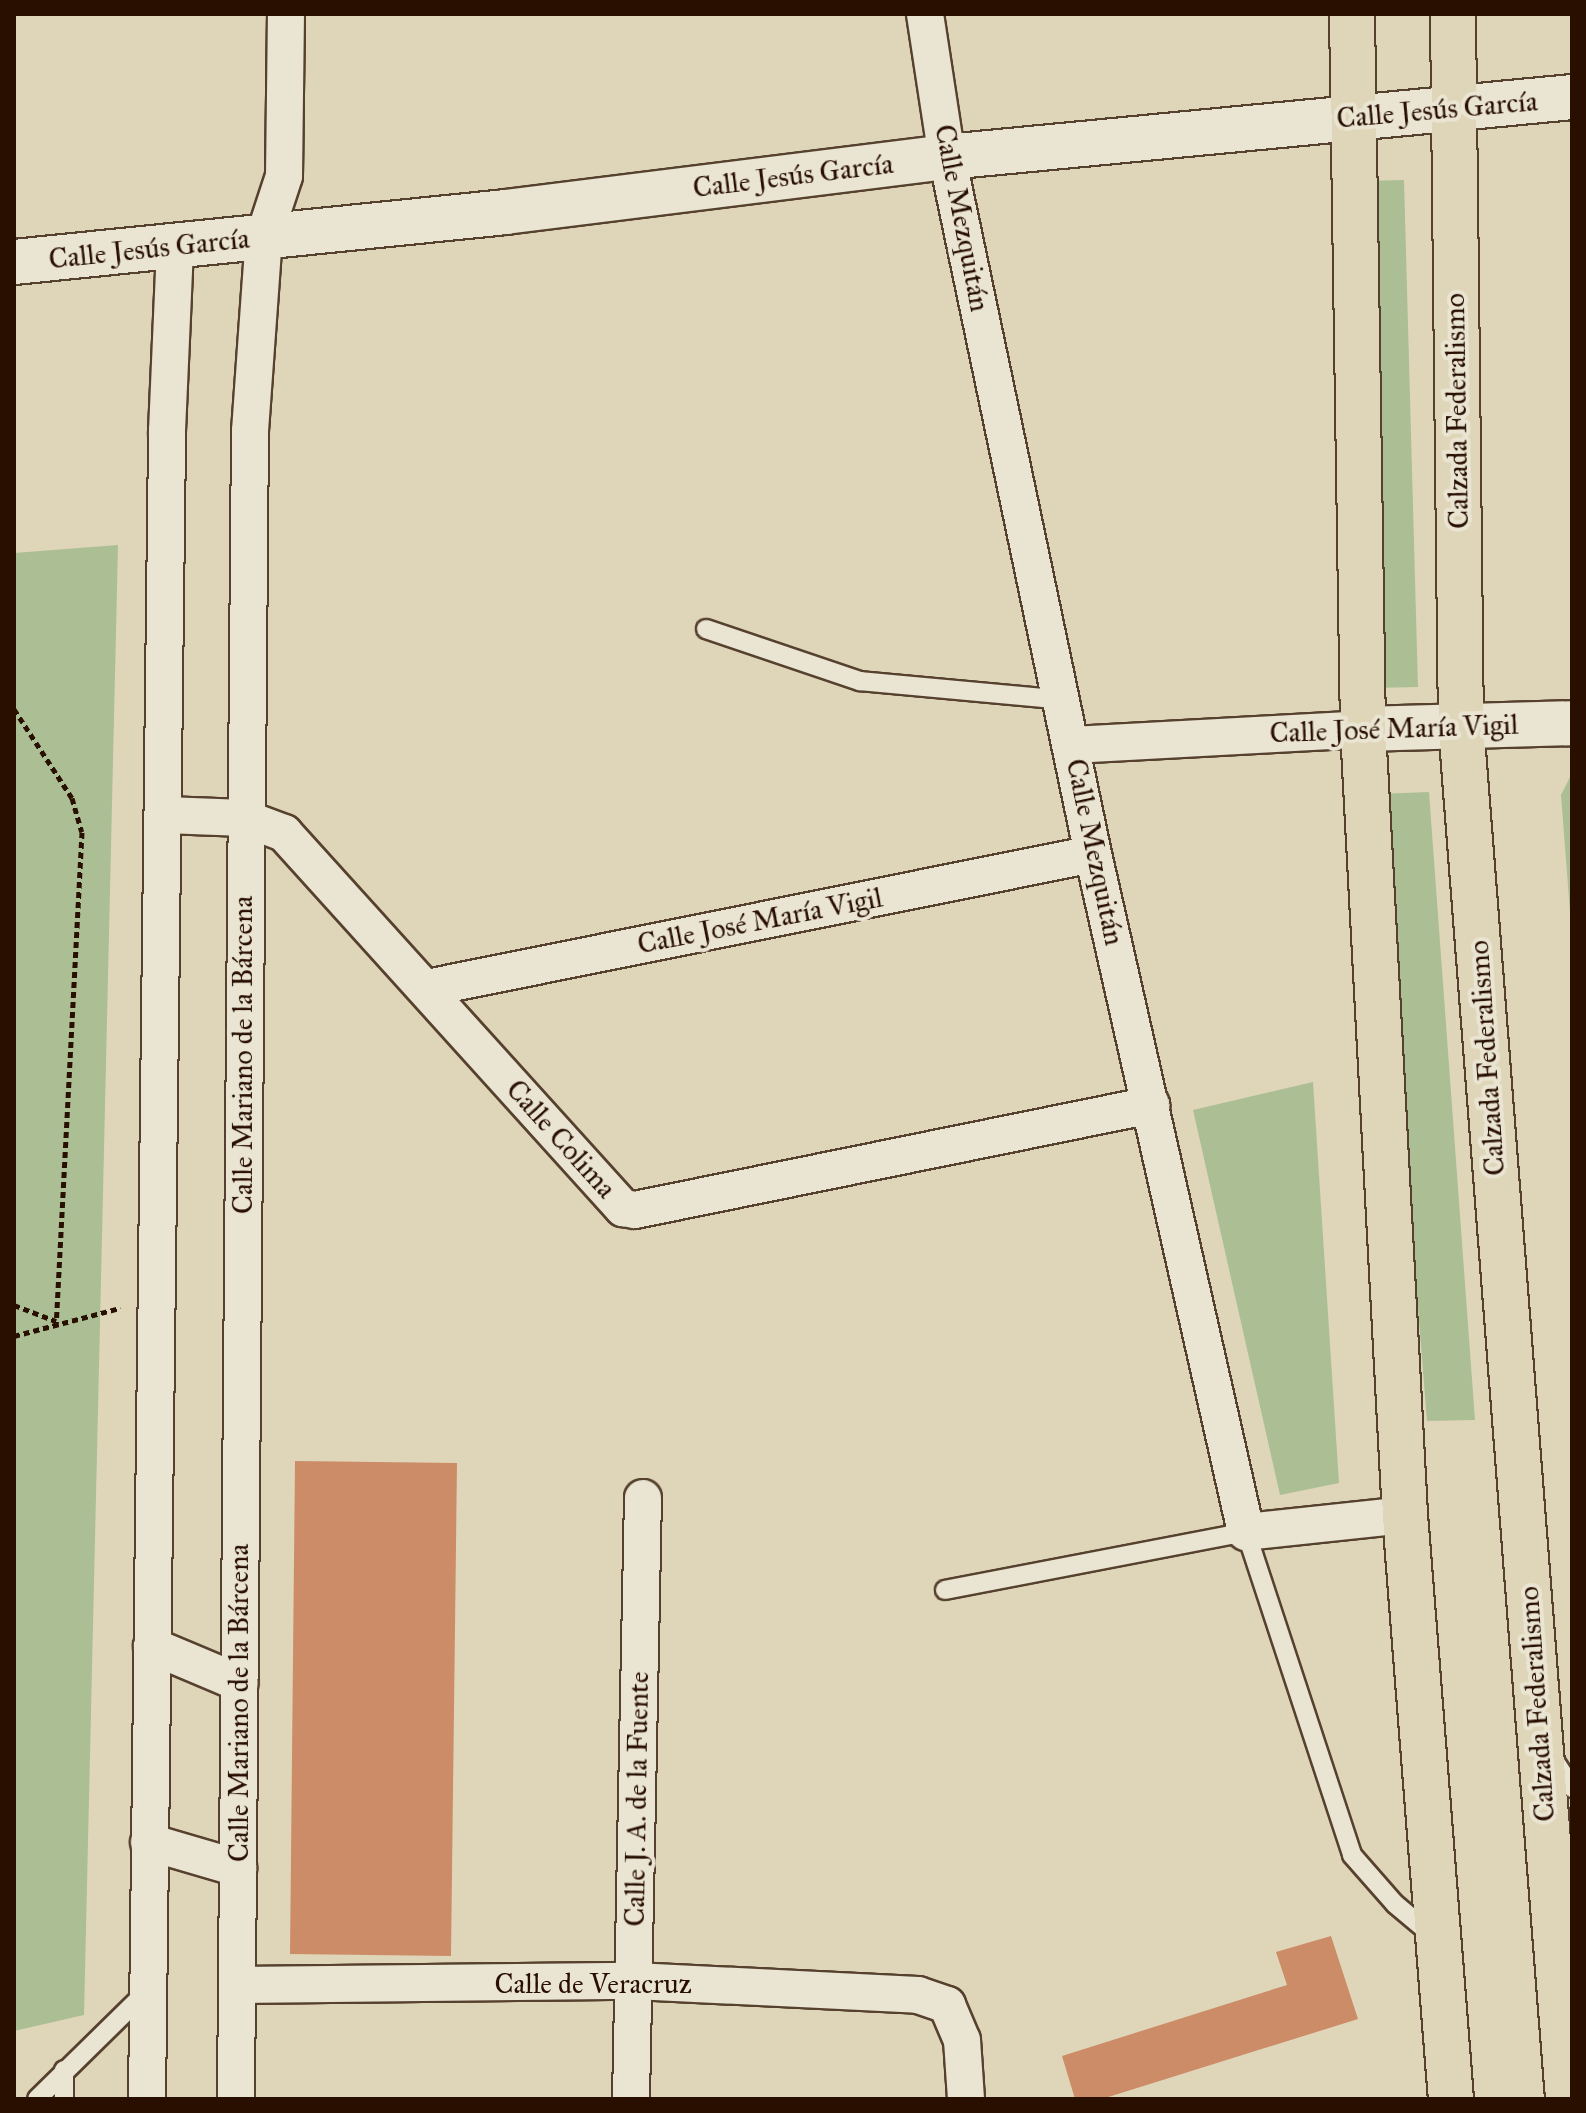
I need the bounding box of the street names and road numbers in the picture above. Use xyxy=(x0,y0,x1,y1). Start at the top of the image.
street label: Calle Jesús García xyxy=(1335,84,1539,136)
street label: Calle Mezquitán xyxy=(927,122,997,314)
street label: Calle Jesús García xyxy=(691,147,895,205)
street label: Calle Jesús García xyxy=(47,222,251,276)
street label: Calzada Federalismo xyxy=(1438,293,1476,529)
street label: Calle José María Vigil xyxy=(1269,708,1519,750)
street label: Calle Mezquitán xyxy=(1059,756,1131,948)
street label: Calle José María Vigil xyxy=(635,881,885,961)
street label: Calle Mariano de la Bárcena xyxy=(226,896,260,1214)
street label: Calzada Federalismo xyxy=(1462,939,1512,1177)
street label: Calle Colima xyxy=(499,1073,623,1205)
street label: Calle Mariano de la Bárcena xyxy=(222,1544,256,1862)
street label: Calzada Federalismo xyxy=(1512,1585,1562,1823)
street label: Calle J. A. de la Fuente xyxy=(618,1671,656,1927)
street label: Calle de Veracruz xyxy=(494,1967,692,2001)

